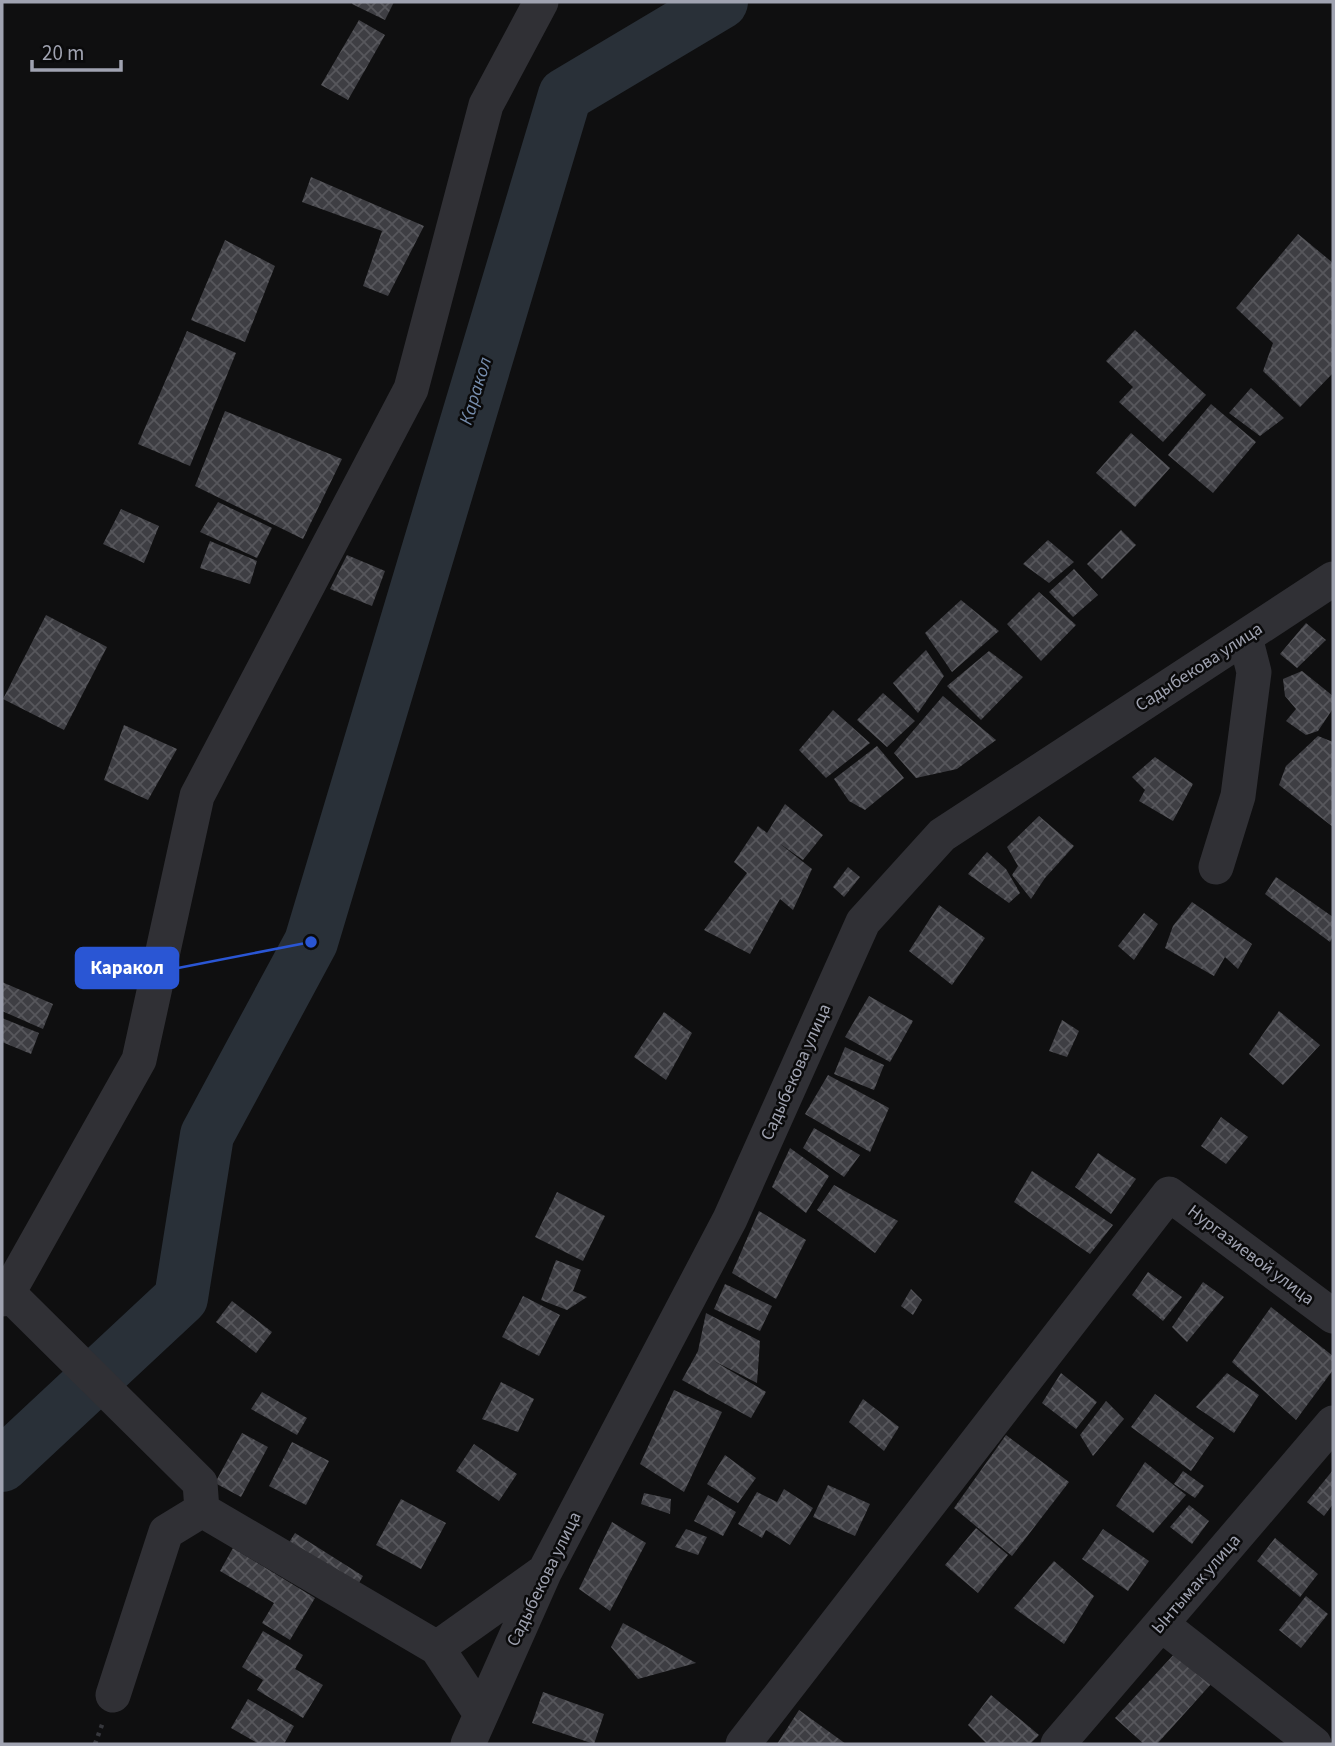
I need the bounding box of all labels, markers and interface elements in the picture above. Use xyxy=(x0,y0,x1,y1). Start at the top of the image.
scale bar xyxy=(32,28,121,72)
text: 20 m xyxy=(42,38,84,68)
water label: Каракол xyxy=(453,354,499,428)
street label: Садыбекова улица xyxy=(1130,616,1268,718)
callout: Каракол xyxy=(76,948,178,988)
text: Каракол xyxy=(90,955,164,982)
street label: Садыбекова улица xyxy=(755,1000,837,1144)
street label: Нургазиевой улица xyxy=(1182,1199,1320,1311)
street label: Садыбекова улица xyxy=(501,1507,587,1651)
street label: Ынтымак улица xyxy=(1146,1529,1246,1639)

